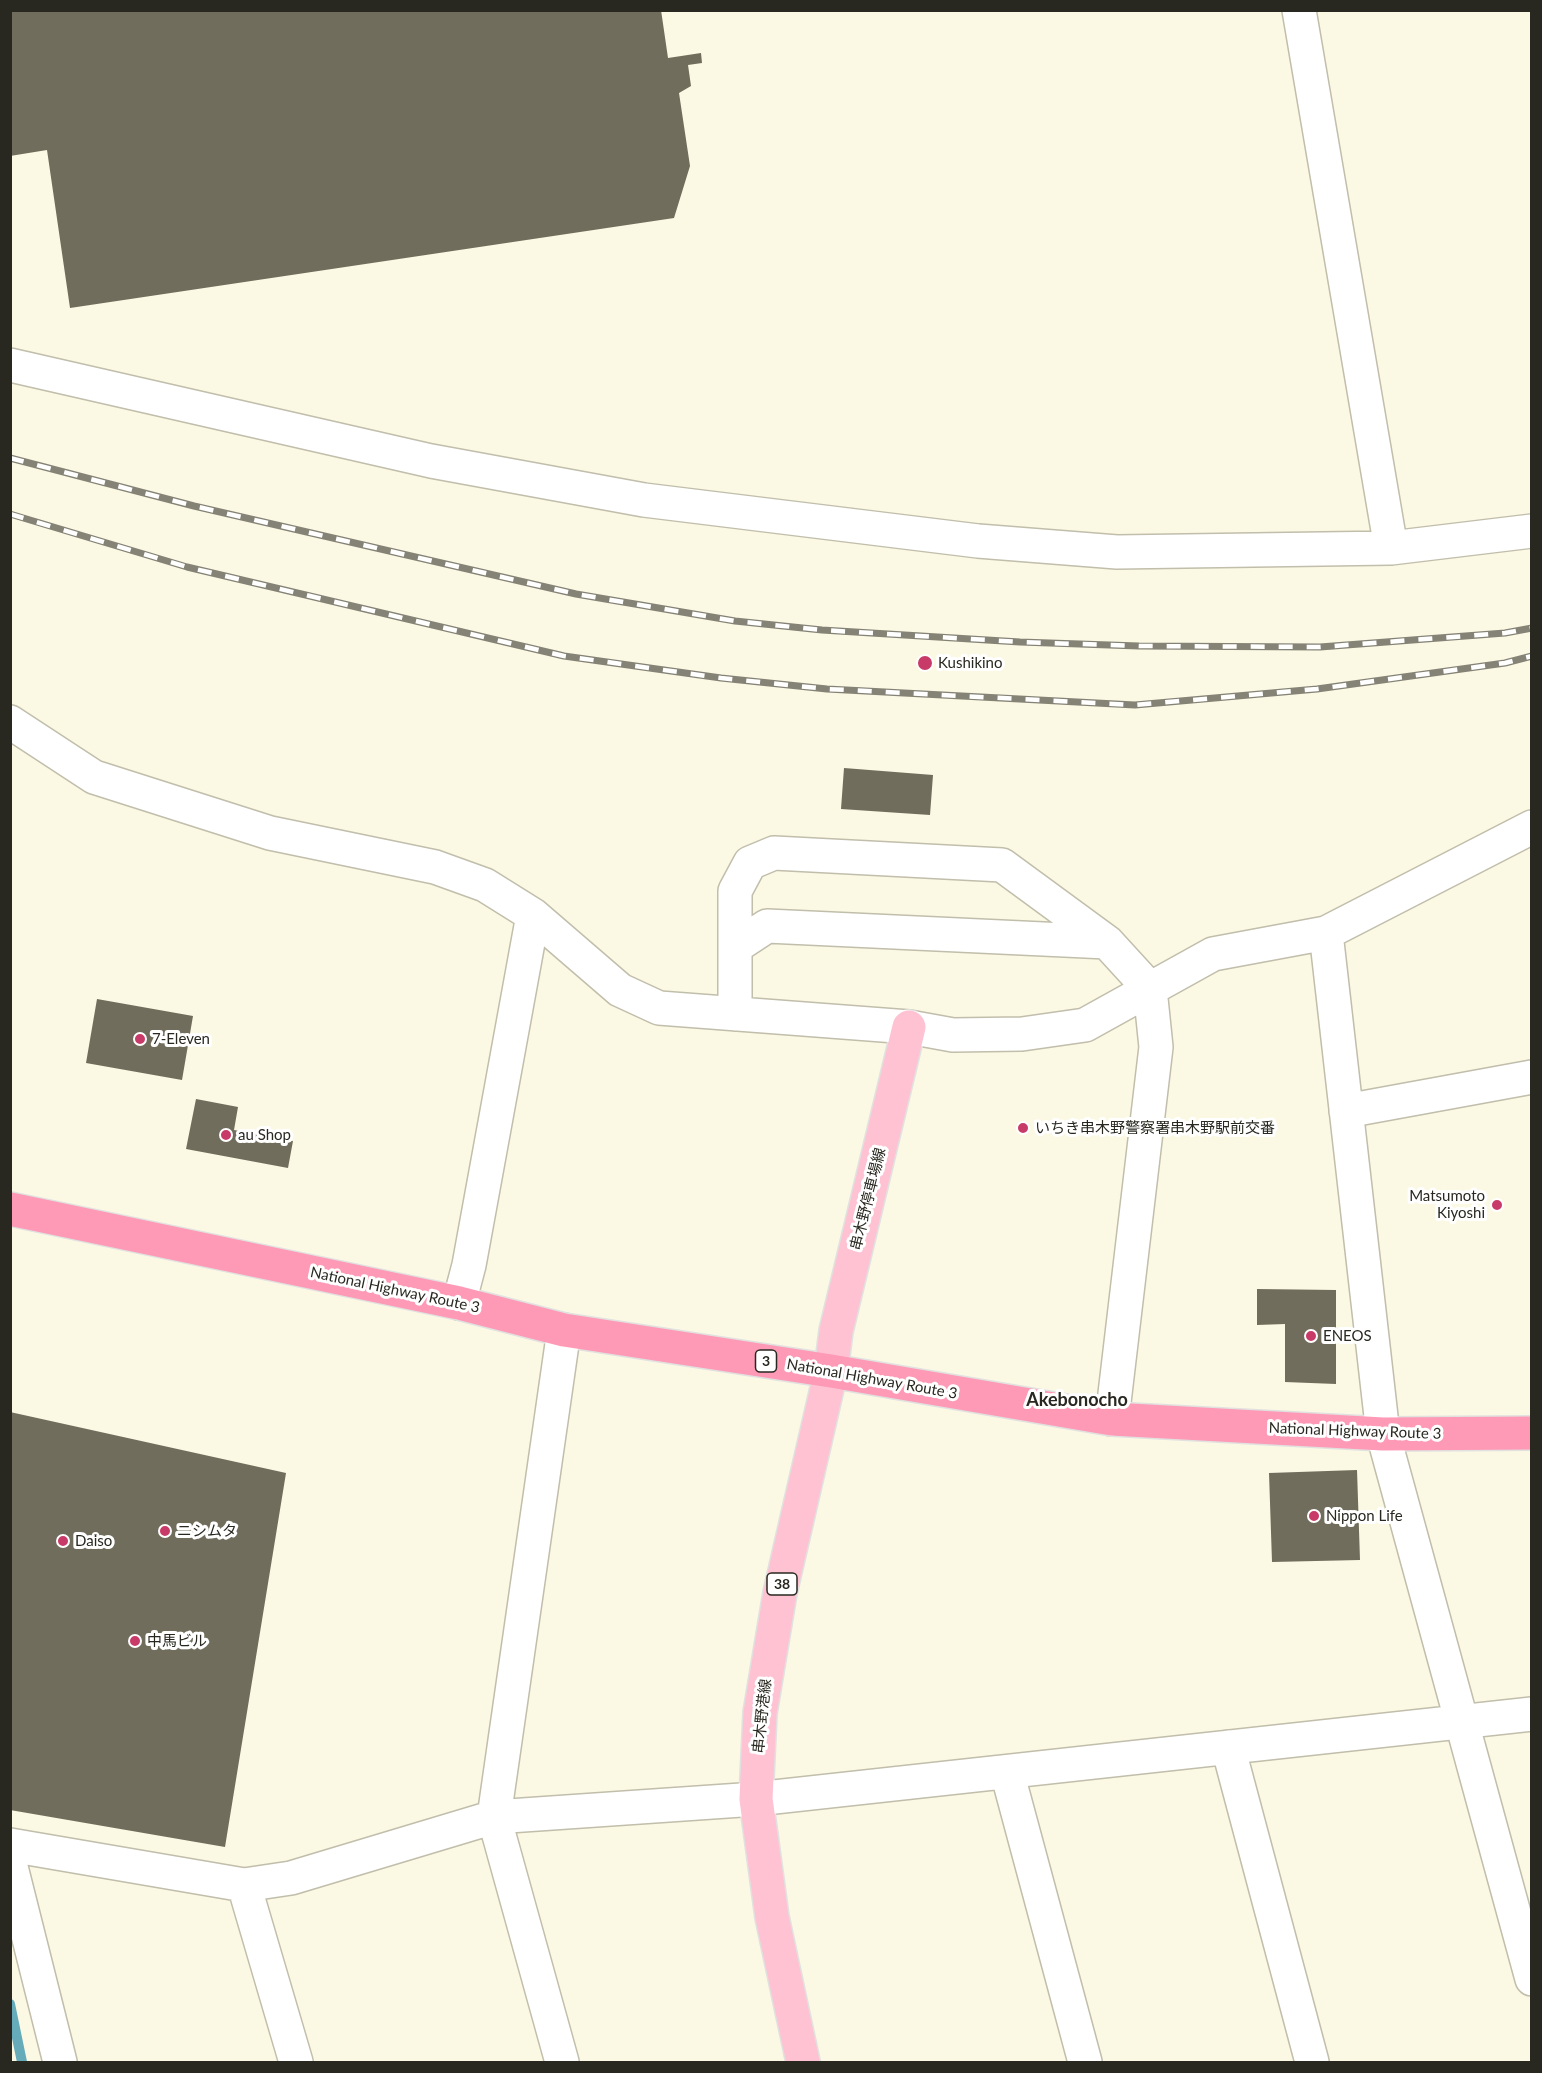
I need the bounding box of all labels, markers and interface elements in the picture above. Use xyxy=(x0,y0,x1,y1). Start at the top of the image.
marker: Kushikino xyxy=(916,654,934,672)
place label: Kushikino xyxy=(938,654,1002,672)
place label: 7-Eleven xyxy=(152,1030,210,1048)
marker: 7-Eleven xyxy=(133,1032,147,1046)
place label: いちき串木野警察署串木野駅前交番 xyxy=(1035,1119,1275,1137)
marker: いちき串木野警察署串木野駅前交番 xyxy=(1016,1121,1030,1135)
place label: au Shop xyxy=(238,1126,291,1144)
marker: au Shop xyxy=(219,1128,233,1142)
street label: 串木野停車場線 xyxy=(847,1146,889,1252)
place label: Matsumoto Kiyoshi xyxy=(1409,1187,1485,1222)
marker: Matsumoto Kiyoshi xyxy=(1490,1198,1504,1212)
street label: National Highway Route 3 xyxy=(309,1263,481,1317)
place label: ENEOS xyxy=(1323,1327,1372,1345)
marker: ENEOS xyxy=(1304,1329,1318,1343)
road number: 3 xyxy=(756,1350,777,1372)
street label: National Highway Route 3 xyxy=(785,1355,959,1403)
district label: Akebonocho xyxy=(1026,1389,1128,1411)
street label: National Highway Route 3 xyxy=(1268,1419,1442,1443)
place label: Nippon Life xyxy=(1326,1507,1403,1525)
marker: Nippon Life xyxy=(1307,1509,1321,1523)
place label: ニシムタ xyxy=(177,1522,237,1540)
marker: ニシムタ xyxy=(158,1524,172,1538)
place label: Daiso xyxy=(75,1532,112,1550)
marker: Daiso xyxy=(56,1534,70,1548)
road number: 38 xyxy=(767,1573,797,1595)
place label: 中馬ビル xyxy=(147,1632,207,1650)
marker: 中馬ビル xyxy=(128,1634,142,1648)
street label: 串木野港線 xyxy=(749,1678,775,1754)

